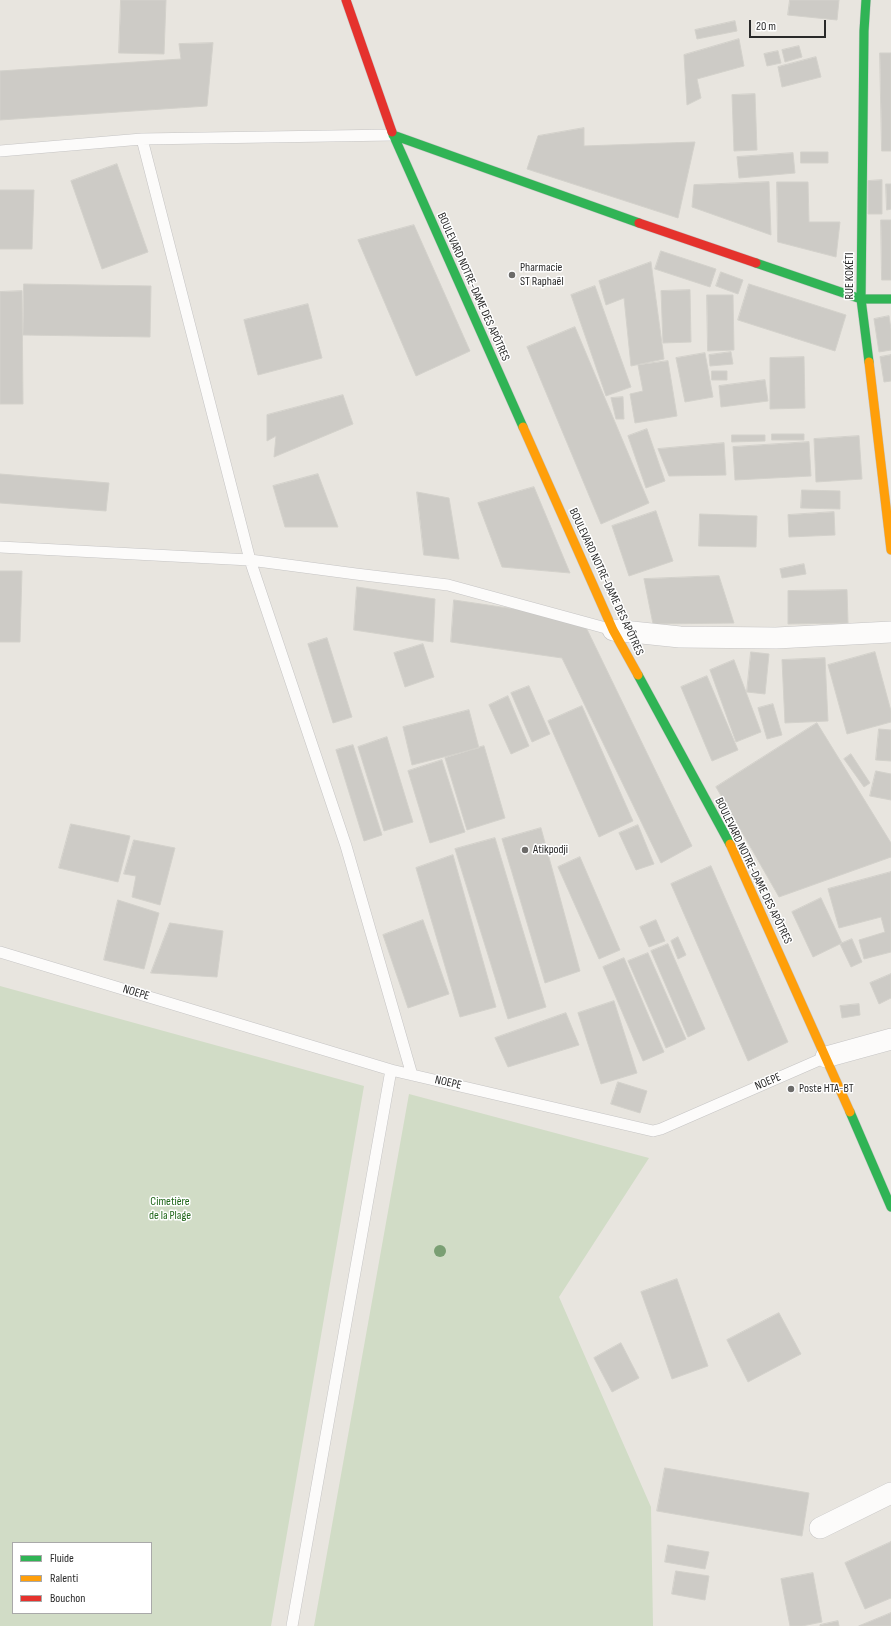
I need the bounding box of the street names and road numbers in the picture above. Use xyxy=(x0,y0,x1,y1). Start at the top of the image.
street label: BOULEVARD NOTRE-DAME DES APÔTRES xyxy=(434,211,512,363)
street label: RUE KOKÉTI xyxy=(843,252,857,300)
street label: BOULEVARD NOTRE-DAME DES APÔTRES xyxy=(565,506,647,658)
street label: BOULEVARD NOTRE-DAME DES APÔTRES xyxy=(711,796,795,946)
street label: NOEPE xyxy=(121,982,151,1004)
street label: NOEPE xyxy=(753,1070,783,1094)
street label: NOEPE xyxy=(433,1073,463,1093)

